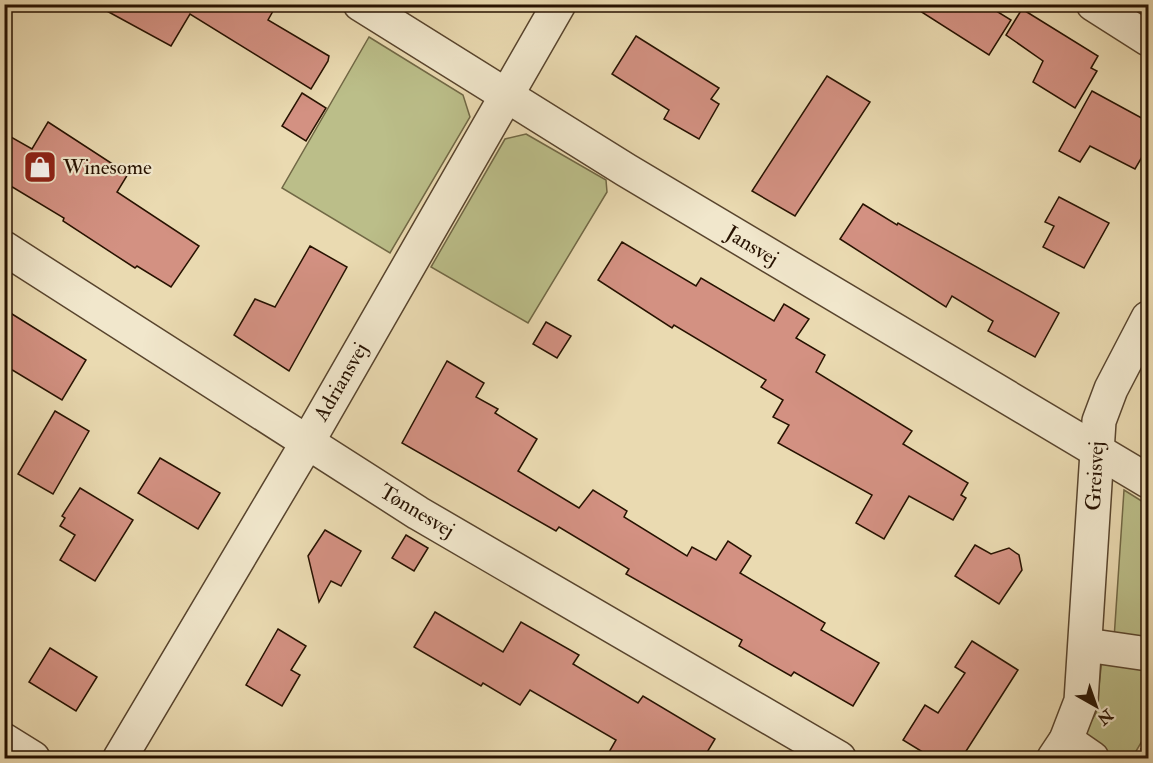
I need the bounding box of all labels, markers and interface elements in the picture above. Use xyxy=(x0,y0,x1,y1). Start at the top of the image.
shop icon: Winesome xyxy=(22,149,58,185)
place label: Winesome xyxy=(62,154,152,181)
street label: Jansvej xyxy=(720,219,783,272)
street label: Adriansvej xyxy=(307,338,374,427)
street label: Greisvej xyxy=(1080,441,1110,511)
street label: Tønnesvej xyxy=(374,478,460,544)
north arrow xyxy=(1066,676,1126,736)
text: N xyxy=(1093,704,1118,729)

